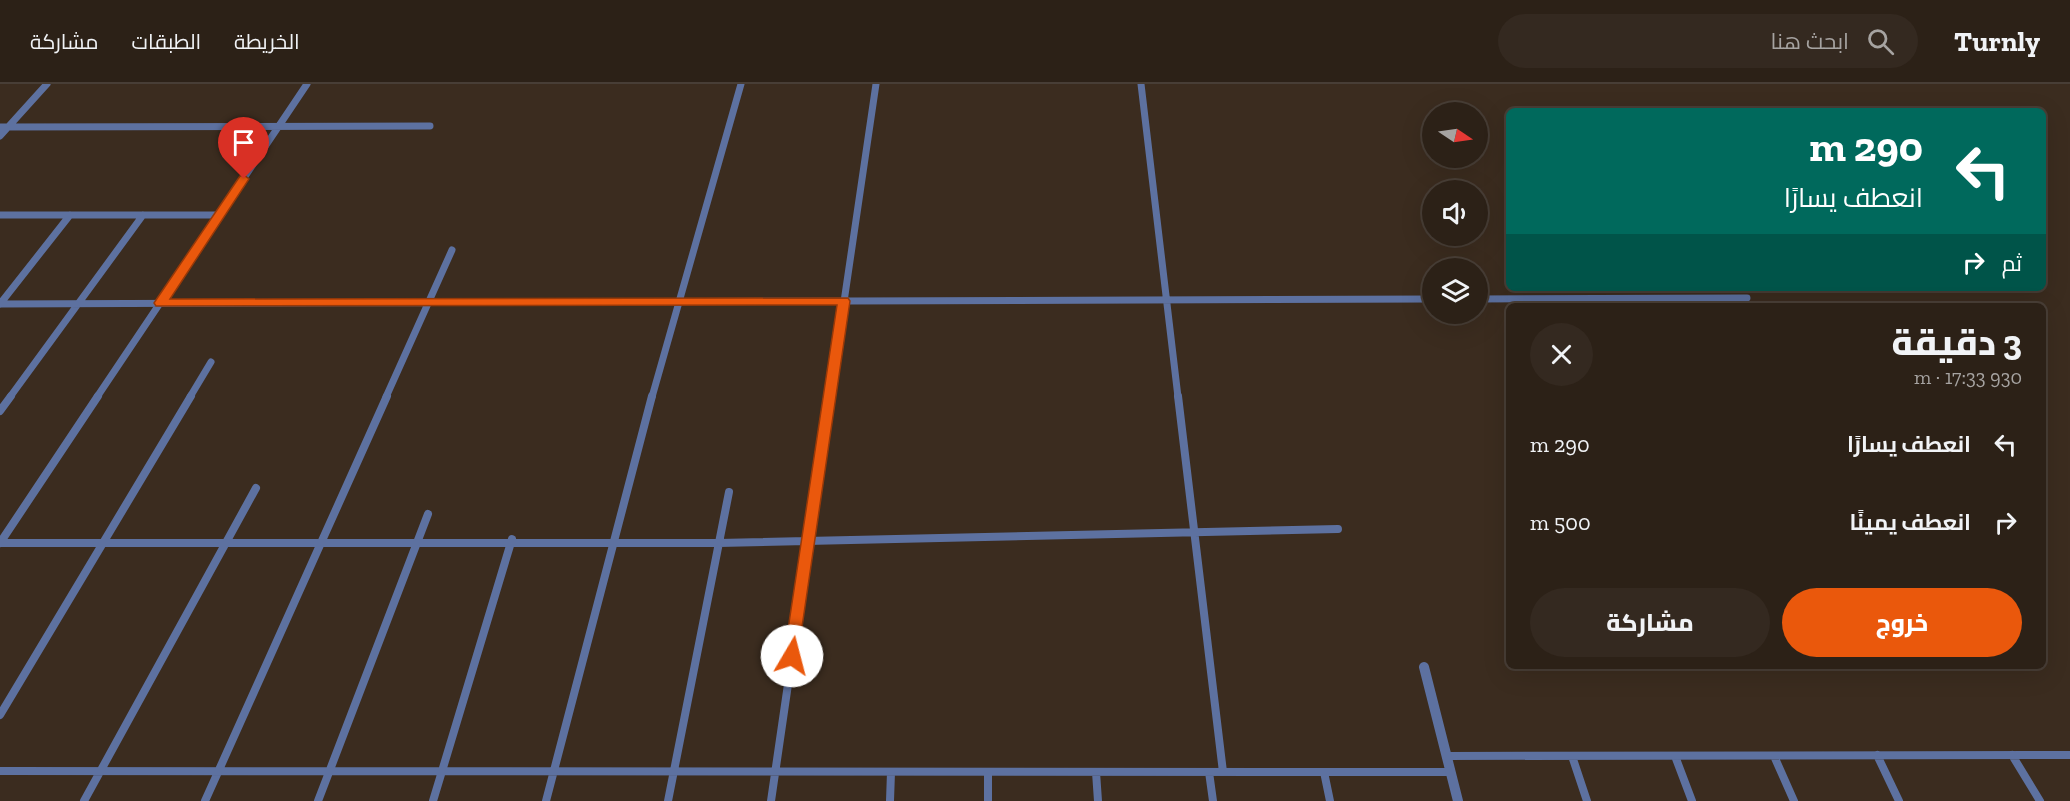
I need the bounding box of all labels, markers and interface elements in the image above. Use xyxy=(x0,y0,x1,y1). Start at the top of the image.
search box xyxy=(1498,14,1918,68)
icon: search xyxy=(1864,25,1897,58)
text: Turnly xyxy=(1954,25,2040,58)
text: ابحث هنا xyxy=(1771,28,1849,55)
text: مشاركة xyxy=(30,29,99,54)
text: الطبقات xyxy=(132,29,201,54)
text: الخريطة xyxy=(234,29,300,54)
north arrow xyxy=(1422,102,1488,168)
map controls xyxy=(1422,102,1488,324)
pin xyxy=(218,117,269,179)
text: 290 m xyxy=(1809,121,1923,172)
icon: arrive xyxy=(227,126,260,159)
icon: left xyxy=(1944,132,2022,210)
button: sound xyxy=(1422,180,1488,246)
text: انعطف يسارًا xyxy=(1784,182,1923,214)
icon: right xyxy=(1957,246,1990,279)
text: ثم xyxy=(2002,250,2022,277)
button: layers xyxy=(1422,258,1488,324)
text: 3 دقيقة xyxy=(1892,321,2022,364)
button: close xyxy=(1530,323,1593,386)
text: 930 m · 17:33 xyxy=(1914,365,2022,389)
icon: left xyxy=(1989,428,2022,461)
text: 290 m xyxy=(1530,431,1590,458)
text: انعطف يسارًا xyxy=(1847,431,1971,458)
icon: right xyxy=(1989,506,2022,539)
text: 500 m xyxy=(1530,509,1591,536)
text: انعطف يمينًا xyxy=(1850,509,1971,536)
button: مشاركة xyxy=(1530,588,1770,657)
button: خروج xyxy=(1782,588,2022,657)
position arrow xyxy=(760,624,824,688)

